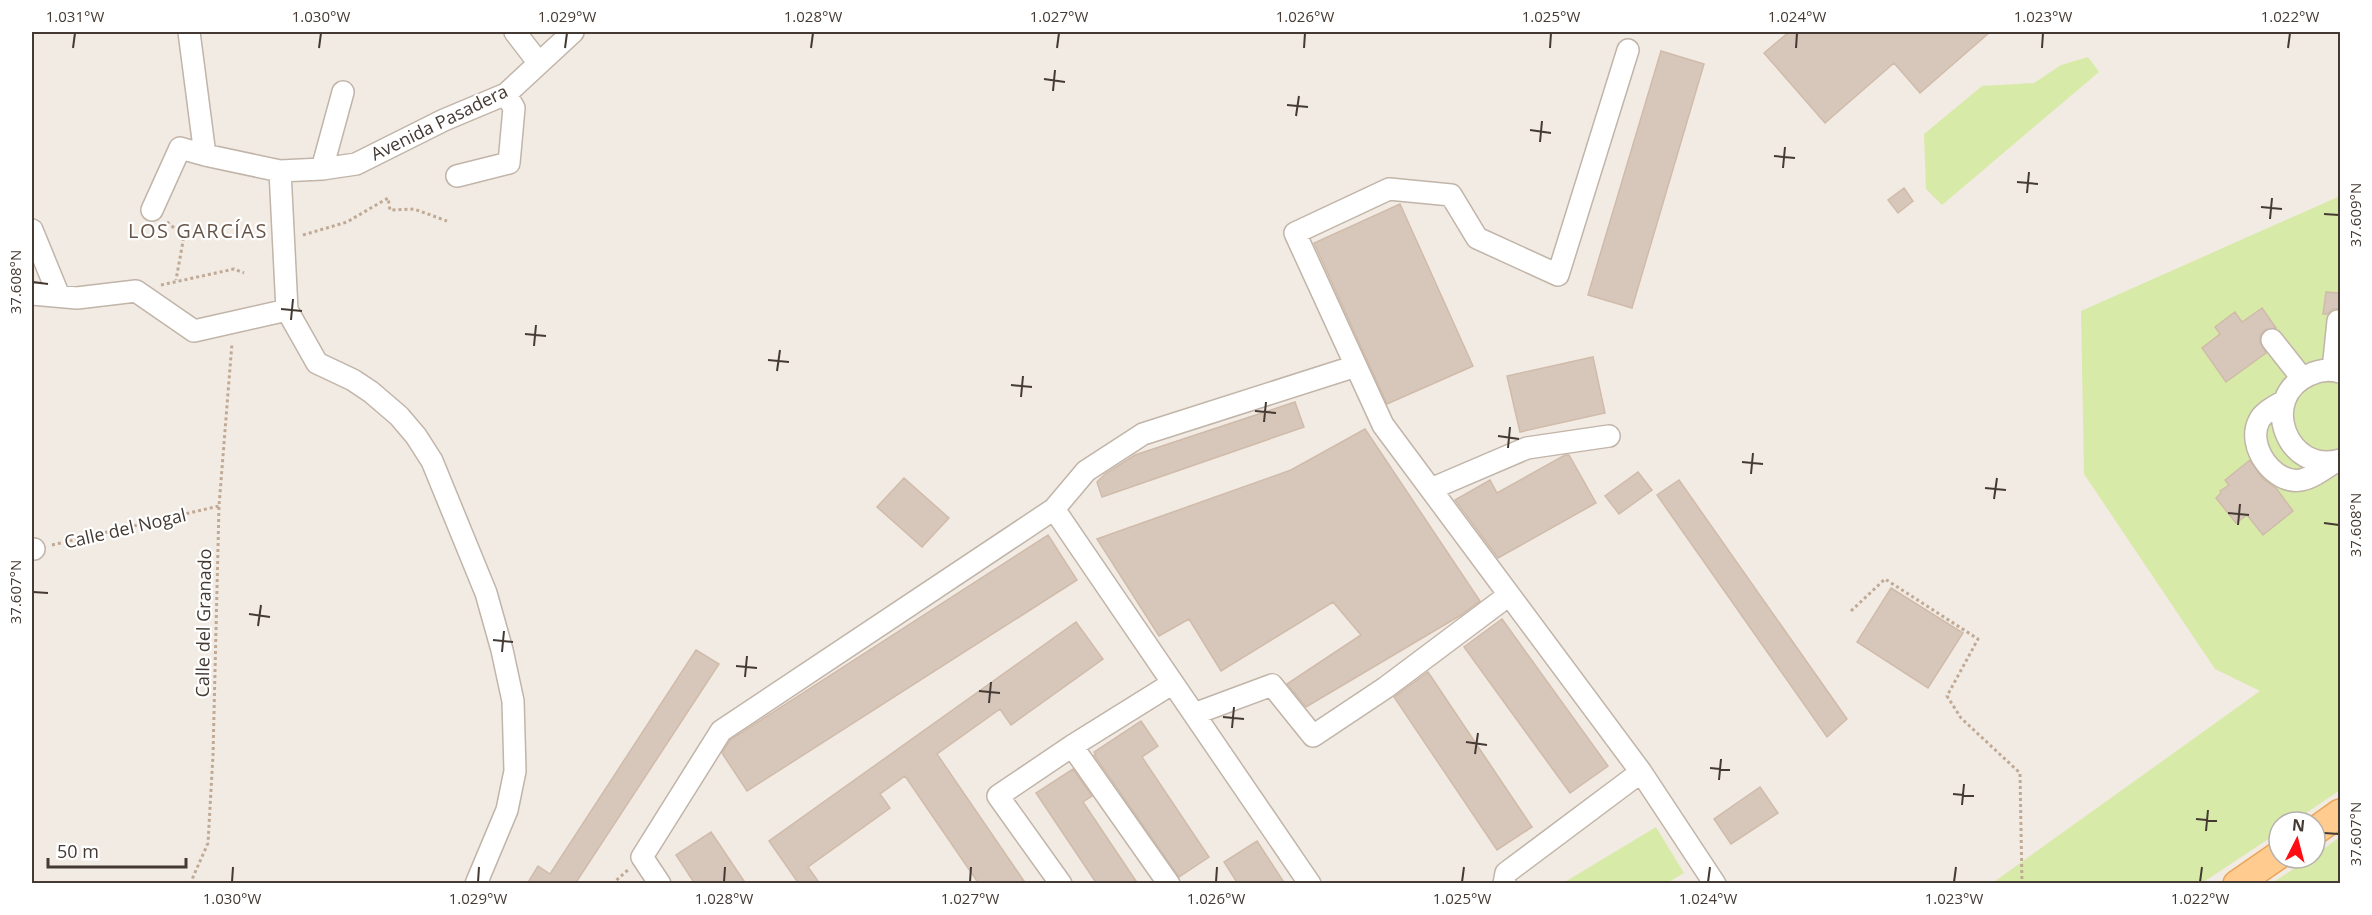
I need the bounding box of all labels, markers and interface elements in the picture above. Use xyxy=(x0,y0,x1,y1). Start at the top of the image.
text: 1.031°W xyxy=(46,6,104,26)
text: 1.030°W xyxy=(292,6,350,26)
text: 1.029°W xyxy=(538,6,596,26)
text: 1.028°W xyxy=(784,6,842,26)
text: 1.027°W xyxy=(1030,6,1088,26)
text: 1.026°W xyxy=(1276,6,1334,26)
text: 1.025°W xyxy=(1522,6,1580,26)
text: 1.024°W xyxy=(1768,6,1826,26)
text: 1.023°W xyxy=(2014,6,2072,26)
text: 1.022°W xyxy=(2261,6,2319,26)
street label: Avenida Pasadera xyxy=(366,78,512,166)
text: 37.609°N xyxy=(2345,183,2365,247)
district label: LOS GARCÍAS xyxy=(128,217,268,244)
text: 37.608°N xyxy=(5,250,25,314)
text: 37.608°N xyxy=(2345,493,2365,557)
street label: Calle del Nogal xyxy=(62,502,188,554)
street label: Calle del Granado xyxy=(190,548,216,698)
text: 37.607°N xyxy=(5,560,25,624)
text: 37.607°N xyxy=(2345,802,2365,866)
north arrow xyxy=(2267,810,2327,870)
text: N xyxy=(2291,813,2306,837)
scale bar xyxy=(48,831,186,869)
text: 50 m xyxy=(57,839,99,863)
text: 1.030°W xyxy=(203,888,261,908)
text: 1.029°W xyxy=(449,888,507,908)
text: 1.028°W xyxy=(695,888,753,908)
text: 1.027°W xyxy=(941,888,999,908)
text: 1.026°W xyxy=(1187,888,1245,908)
text: 1.025°W xyxy=(1433,888,1491,908)
text: 1.024°W xyxy=(1679,888,1737,908)
text: 1.023°W xyxy=(1925,888,1983,908)
text: 1.022°W xyxy=(2171,888,2229,908)

